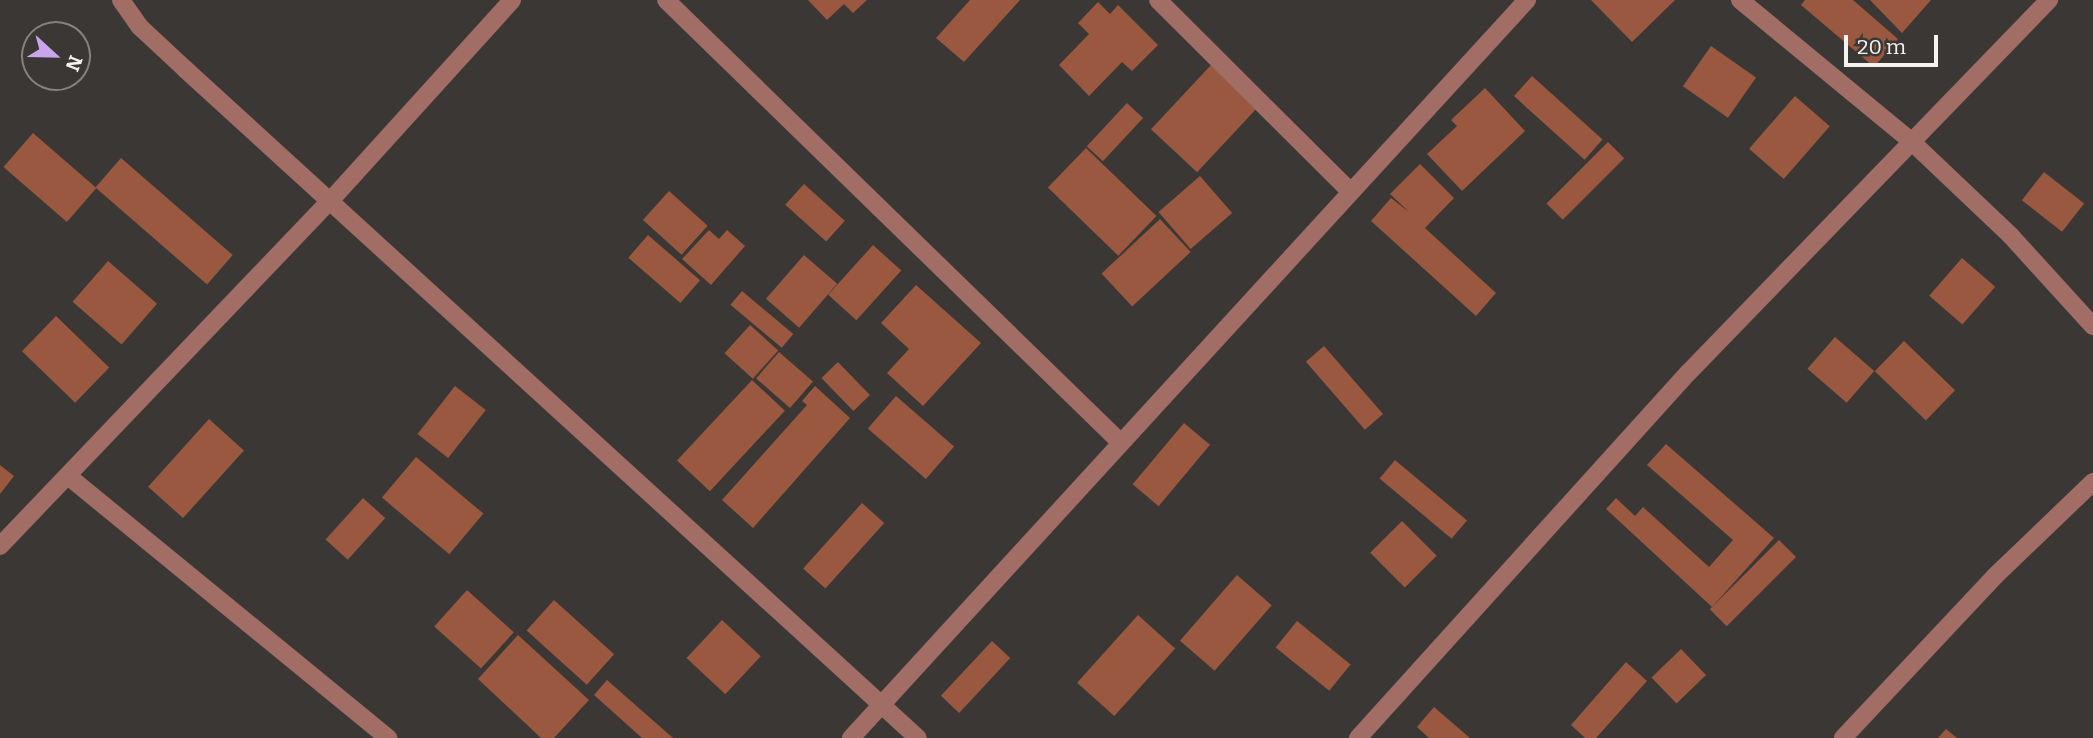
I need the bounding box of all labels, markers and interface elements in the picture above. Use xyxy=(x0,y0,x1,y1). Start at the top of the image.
north arrow xyxy=(21,21,91,91)
scale bar xyxy=(1848,21,1942,65)
text: 20 m xyxy=(1857,34,1906,60)
text: N xyxy=(61,52,87,74)

